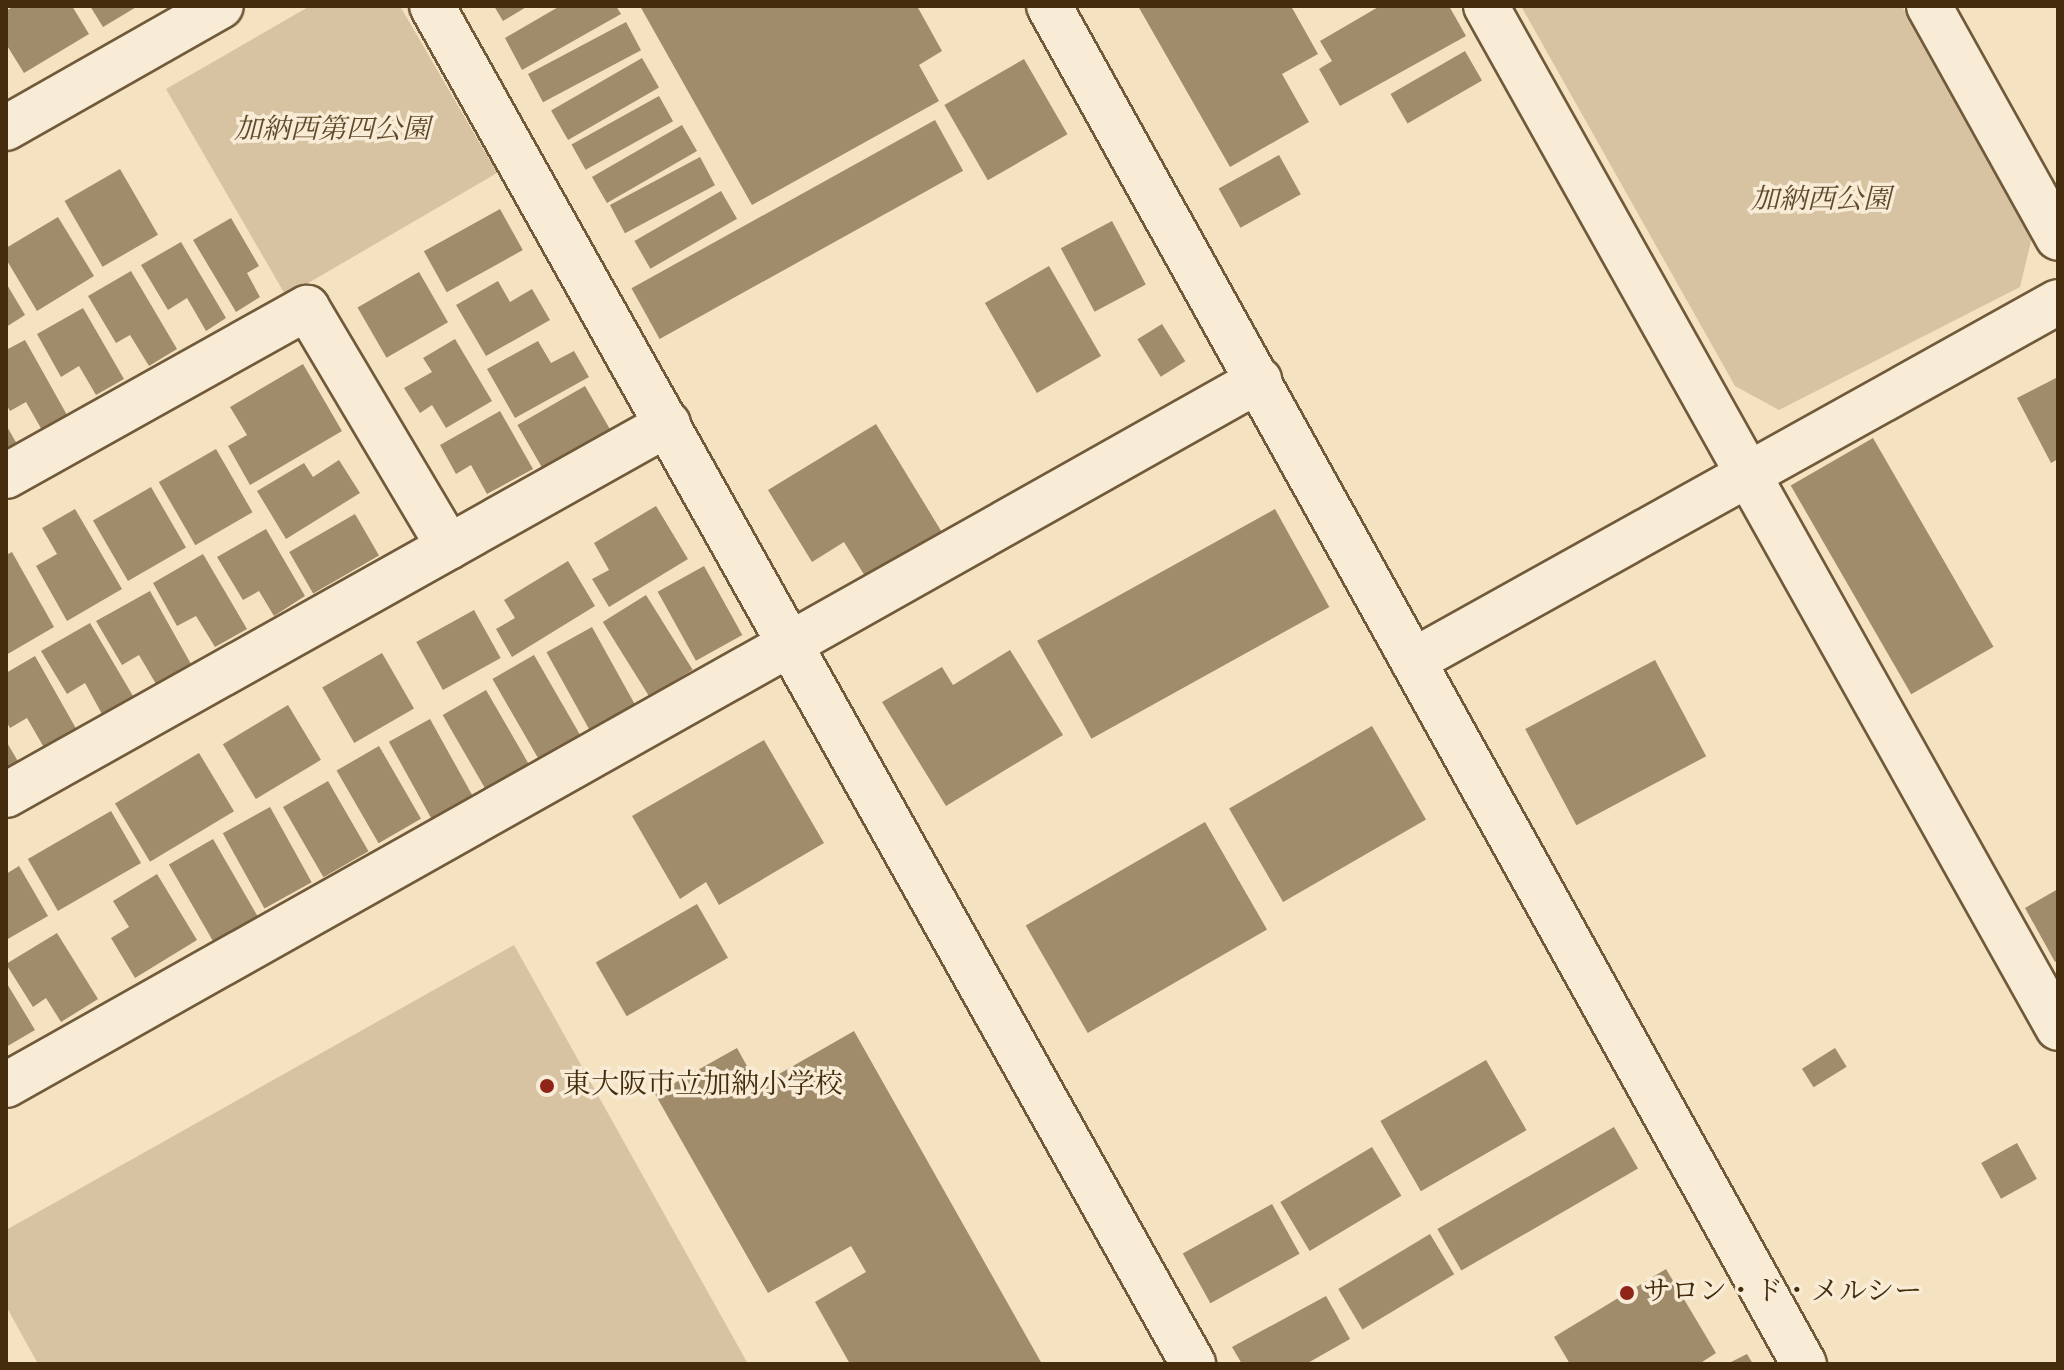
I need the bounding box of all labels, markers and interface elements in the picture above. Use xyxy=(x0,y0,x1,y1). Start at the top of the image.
park label: 加納西第四公園 xyxy=(234,114,430,148)
park label: 加納西公園 xyxy=(1751,184,1891,218)
place label: 東大阪市立加納小学校 xyxy=(563,1069,843,1103)
marker: 東大阪市立加納小学校 xyxy=(538,1077,556,1095)
place label: サロン・ド・メルシー xyxy=(1643,1276,1923,1310)
marker: サロン・ド・メルシー xyxy=(1618,1284,1636,1302)

